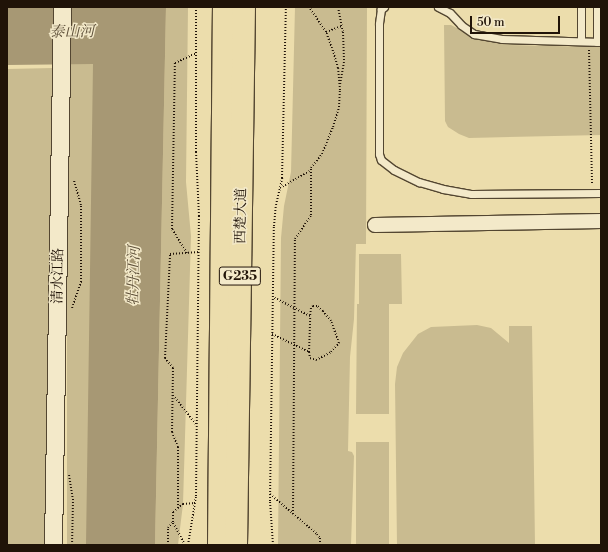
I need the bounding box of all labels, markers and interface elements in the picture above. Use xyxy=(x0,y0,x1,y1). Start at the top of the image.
scale bar xyxy=(472,8,562,34)
text: 50 m xyxy=(477,15,505,30)
water label: 泰山河 xyxy=(49,23,95,41)
street label: 西楚大道 xyxy=(232,188,250,244)
water label: 牡丹江河 xyxy=(124,246,144,306)
street label: 清水江路 xyxy=(49,248,67,304)
road number: G235 xyxy=(218,265,262,287)

